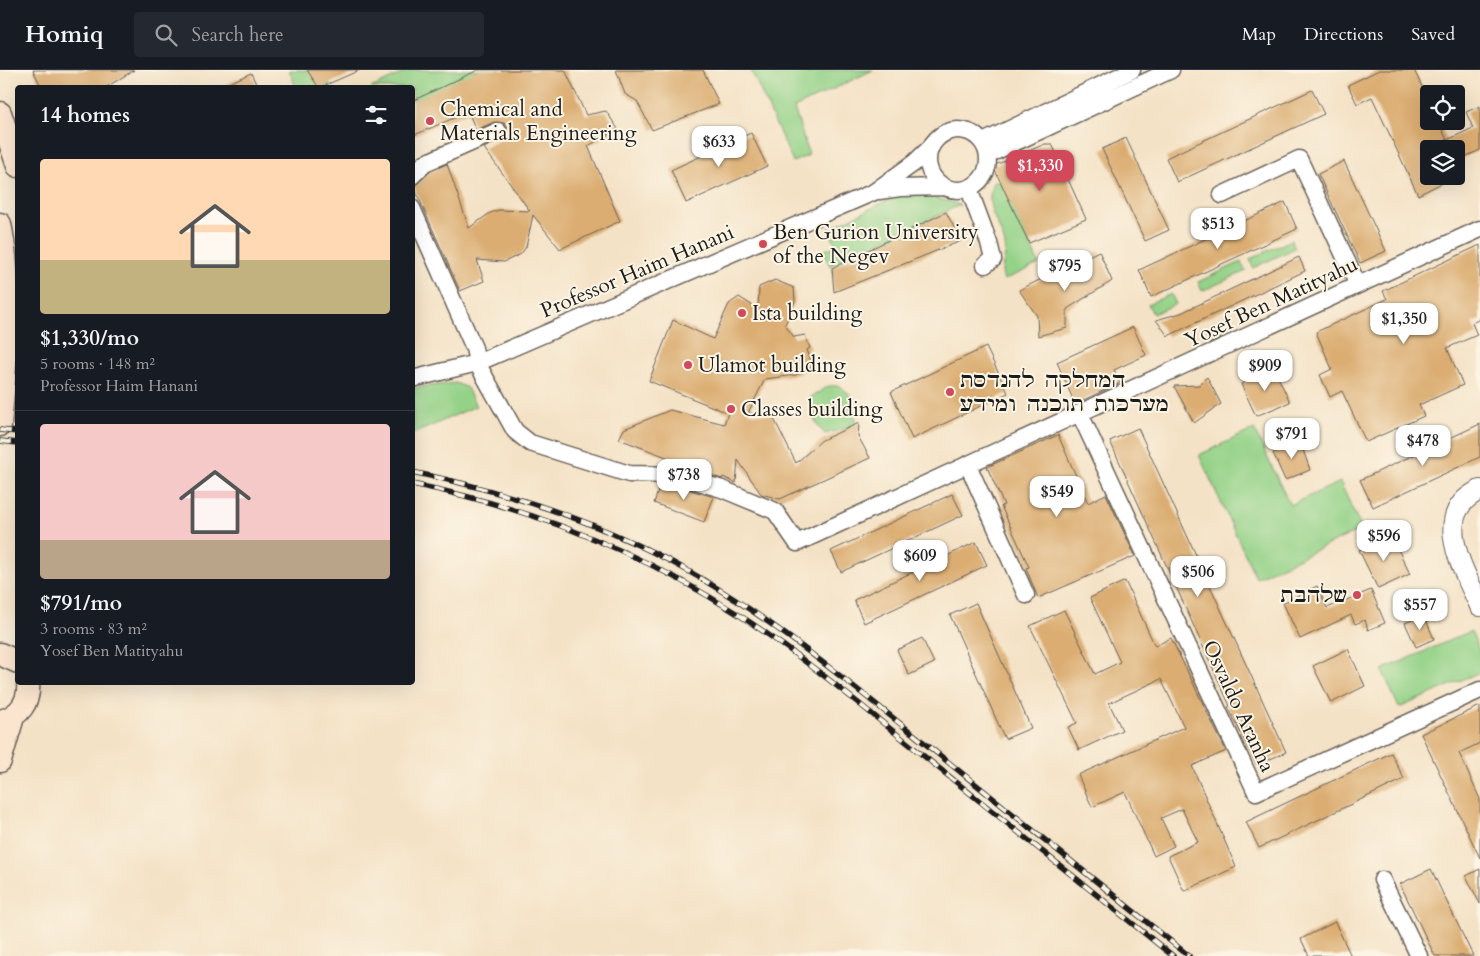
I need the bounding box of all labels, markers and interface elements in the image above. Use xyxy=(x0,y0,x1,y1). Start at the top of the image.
search box xyxy=(134,12,484,57)
text: Homiq xyxy=(25,18,104,51)
icon: search xyxy=(152,21,180,49)
text: Search here xyxy=(192,22,284,48)
text: Map xyxy=(1242,22,1276,47)
text: Directions xyxy=(1304,22,1383,47)
text: Saved xyxy=(1411,22,1455,47)
map controls xyxy=(1420,85,1465,185)
button: locate xyxy=(1420,85,1465,130)
place label: Chemical and Materials Engineering xyxy=(440,95,637,148)
text: 14 homes xyxy=(40,101,130,130)
icon: filters xyxy=(362,101,390,129)
marker: Chemical and Materials Engineering xyxy=(424,115,436,127)
pin: $633 xyxy=(689,126,749,168)
text: $633 xyxy=(703,131,735,153)
button: layers xyxy=(1420,140,1465,185)
pin: $1,330 xyxy=(999,150,1081,192)
text: $1,330 xyxy=(1017,155,1063,177)
icon: home xyxy=(170,191,260,281)
pin: $513 xyxy=(1188,208,1248,250)
text: $513 xyxy=(1202,213,1234,235)
street label: Professor Haim Hanani xyxy=(536,218,738,325)
place label: Ben Gurion University of the Negev xyxy=(773,218,979,271)
marker: Ben Gurion University of the Negev xyxy=(757,238,769,250)
pin: $795 xyxy=(1035,250,1095,292)
street label: Yosef Ben Matityahu xyxy=(1180,250,1363,355)
text: $795 xyxy=(1049,255,1081,277)
place label: Ista building xyxy=(752,299,863,328)
pin: $1,350 xyxy=(1363,302,1445,345)
marker: Ista building xyxy=(736,307,748,319)
text: $1,350 xyxy=(1381,308,1427,330)
text: $1,330/mo xyxy=(40,324,139,353)
pin: $909 xyxy=(1235,350,1295,392)
place label: Ulamot building xyxy=(698,351,846,380)
text: 5 rooms · 148 m² xyxy=(40,353,155,375)
text: $909 xyxy=(1249,355,1281,377)
marker: Ulamot building xyxy=(682,359,694,371)
place label: המחלקה להנדסת מערכות תוכנה ומידע xyxy=(960,366,1169,419)
text: Professor Haim Hanani xyxy=(40,375,198,397)
marker: המחלקה להנדסת מערכות תוכנה ומידע xyxy=(944,386,956,398)
place label: Classes building xyxy=(741,395,883,424)
marker: Classes building xyxy=(725,403,737,415)
pin: $791 xyxy=(1262,418,1322,460)
text: $791 xyxy=(1276,423,1308,445)
pin: $478 xyxy=(1393,424,1453,467)
text: $478 xyxy=(1407,430,1439,452)
icon: home xyxy=(170,457,260,547)
pin: $738 xyxy=(654,458,714,501)
text: $738 xyxy=(668,464,700,486)
pin: $549 xyxy=(1027,476,1087,518)
text: $549 xyxy=(1041,481,1073,503)
pin: $596 xyxy=(1354,520,1414,562)
text: $596 xyxy=(1368,525,1400,547)
pin: $609 xyxy=(890,540,950,582)
text: $609 xyxy=(904,545,936,567)
pin: $506 xyxy=(1168,556,1228,598)
text: $506 xyxy=(1182,561,1214,583)
place label: שלהבת xyxy=(1280,581,1347,610)
pin: $557 xyxy=(1390,588,1450,631)
text: $791/mo xyxy=(40,589,122,618)
marker: שלהבת xyxy=(1351,589,1363,601)
text: $557 xyxy=(1404,594,1436,616)
text: 3 rooms · 83 m² xyxy=(40,618,147,640)
street label: Osvaldo Aranha xyxy=(1195,635,1282,777)
text: Yosef Ben Matityahu xyxy=(40,640,183,662)

